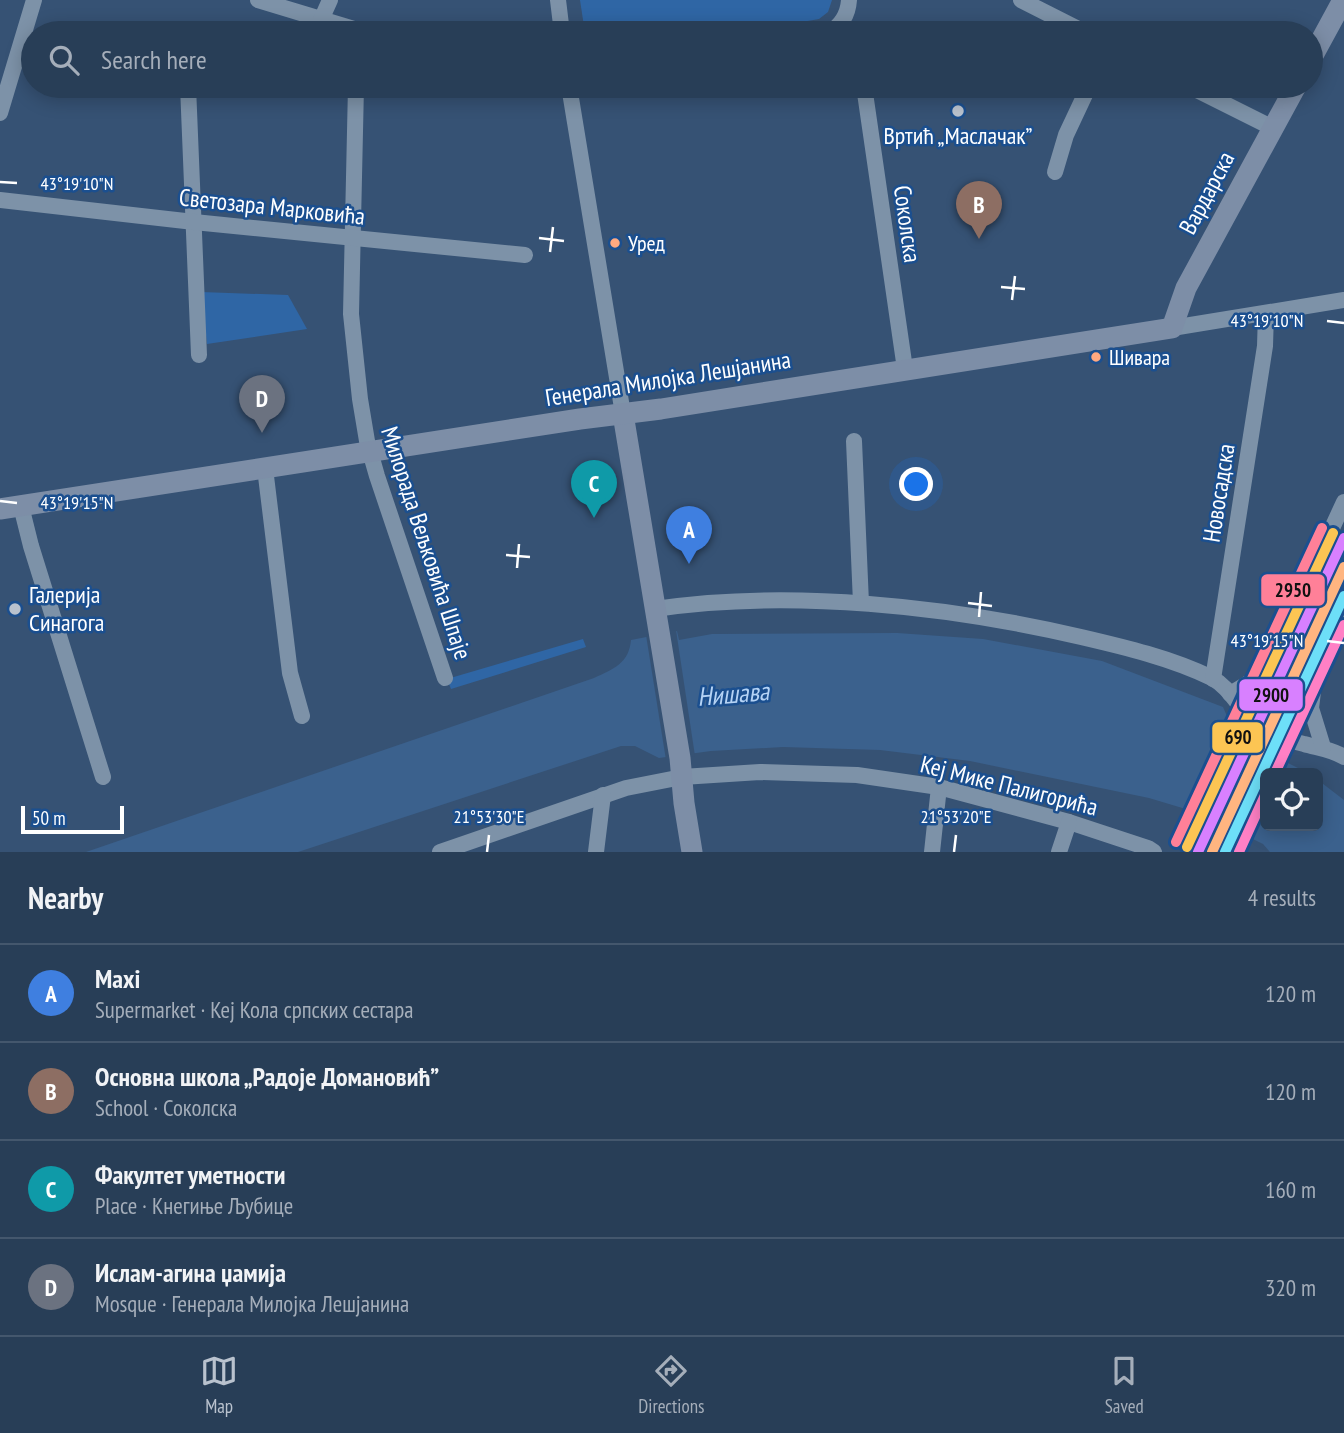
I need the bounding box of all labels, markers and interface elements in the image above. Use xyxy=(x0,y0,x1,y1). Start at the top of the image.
search box xyxy=(21,21,1323,98)
icon: search xyxy=(45,41,83,79)
text: Search here xyxy=(101,43,207,76)
marker: Вртић „Маслачак” xyxy=(950,103,966,119)
place label: Вртић „Маслачак” xyxy=(884,120,1033,151)
street label: Вардарска xyxy=(1172,146,1241,239)
text: 43°19'10"N xyxy=(41,172,113,195)
street label: Светозара Марковића xyxy=(178,181,367,232)
pin: B xyxy=(956,181,1002,239)
street label: Соколска xyxy=(887,183,928,264)
place label: Уред xyxy=(628,229,665,257)
marker: Уред xyxy=(608,236,622,250)
text: 43°19'10"N xyxy=(1231,309,1303,332)
place label: Шивара xyxy=(1109,343,1170,371)
street label: Генерала Милојка Лешјанина xyxy=(543,344,793,413)
marker: Шивара xyxy=(1089,350,1103,364)
pin: D xyxy=(239,375,285,433)
street label: Милорада Вељковића Шпаје xyxy=(374,422,479,663)
street label: Новосадска xyxy=(1195,441,1242,544)
pin: C xyxy=(571,460,617,518)
your location xyxy=(899,467,933,501)
text: 43°19'15"N xyxy=(41,491,113,514)
pin: A xyxy=(666,506,712,564)
line badge: 2950 xyxy=(1260,573,1326,607)
text: 2950 xyxy=(1275,578,1311,602)
place label: Галерија Синагога xyxy=(29,579,104,638)
marker: Галерија Синагога xyxy=(7,601,23,617)
text: 43°19'15"N xyxy=(1231,629,1303,652)
water label: Нишава xyxy=(696,674,772,713)
line badge: 2900 xyxy=(1238,678,1304,712)
text: 2900 xyxy=(1253,683,1289,707)
line badge: 690 xyxy=(1211,721,1264,754)
text: 690 xyxy=(1224,725,1252,749)
street label: Кеј Мике Палигорића xyxy=(917,748,1101,823)
map controls xyxy=(1260,768,1323,831)
button: locate xyxy=(1260,768,1323,831)
scale bar xyxy=(21,803,124,835)
text: 21°53'30"E xyxy=(454,805,524,828)
text: 21°53'20"E xyxy=(921,805,991,828)
text: 50 m xyxy=(32,806,66,830)
text: Nearby xyxy=(28,878,103,917)
text: 4 results xyxy=(1248,883,1316,912)
text: Maxi xyxy=(95,962,140,995)
text: A xyxy=(45,979,57,1008)
text: 120 m xyxy=(1265,979,1316,1008)
text: Supermarket · Кеј Кола српских сестара xyxy=(95,995,413,1024)
text: Основна школа „Радоје Домановић” xyxy=(95,1060,439,1093)
text: B xyxy=(45,1077,57,1106)
text: 120 m xyxy=(1265,1077,1316,1106)
text: School · Соколска xyxy=(95,1093,237,1122)
text: Факултет уметности xyxy=(95,1158,285,1191)
text: C xyxy=(46,1175,56,1204)
text: 160 m xyxy=(1265,1175,1316,1204)
text: Place · Кнегиње Љубице xyxy=(95,1191,293,1220)
text: Ислам-агина џамија xyxy=(95,1256,286,1289)
text: D xyxy=(45,1273,57,1302)
text: 320 m xyxy=(1265,1273,1316,1302)
text: Mosque · Генерала Милојка Лешјанина xyxy=(95,1289,409,1318)
tab: Map xyxy=(200,1352,238,1418)
tab: Directions xyxy=(638,1352,704,1418)
tab: Saved xyxy=(1105,1352,1144,1418)

